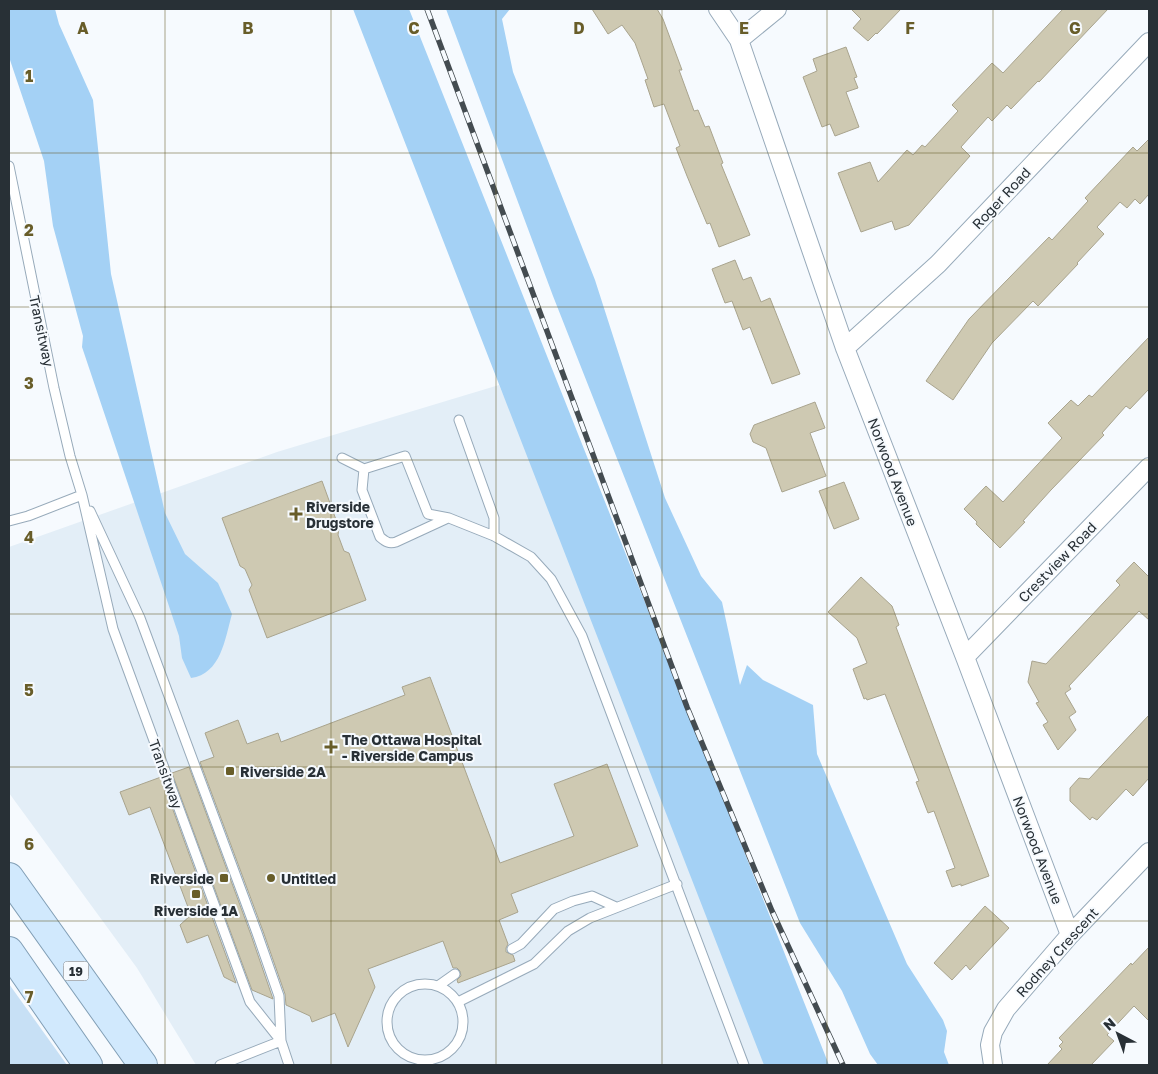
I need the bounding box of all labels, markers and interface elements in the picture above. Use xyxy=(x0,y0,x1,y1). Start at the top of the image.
text: A xyxy=(77,18,89,38)
text: B xyxy=(242,18,254,38)
text: C xyxy=(408,18,420,38)
text: D xyxy=(573,18,585,38)
text: E xyxy=(739,18,749,38)
text: F xyxy=(905,18,915,38)
text: G xyxy=(1069,18,1081,38)
text: 1 xyxy=(25,66,33,86)
street label: Roger Road xyxy=(968,164,1034,232)
text: 2 xyxy=(24,220,34,240)
street label: Transitway xyxy=(26,294,58,368)
text: 3 xyxy=(24,373,34,393)
street label: Norwood Avenue xyxy=(865,416,921,528)
place label: Riverside Drugstore xyxy=(306,498,374,531)
marker: Riverside Drugstore xyxy=(290,508,302,520)
street label: Crestview Road xyxy=(1014,518,1100,606)
text: 4 xyxy=(24,527,34,547)
text: 5 xyxy=(24,680,34,700)
place label: The Ottawa Hospital - Riverside Campus xyxy=(342,731,482,764)
street label: Transitway xyxy=(146,737,186,811)
marker: The Ottawa Hospital - Riverside Campus xyxy=(324,740,338,754)
place label: Riverside 2A xyxy=(240,763,326,780)
marker: Riverside 2A xyxy=(224,765,236,777)
street label: Norwood Avenue xyxy=(1010,794,1066,906)
text: 6 xyxy=(24,834,34,854)
place label: Riverside xyxy=(150,870,214,887)
place label: Untitled xyxy=(281,870,336,887)
marker: Riverside xyxy=(218,872,230,884)
marker: Untitled xyxy=(265,872,277,884)
marker: Riverside 1A xyxy=(190,888,202,900)
place label: Riverside 1A xyxy=(154,902,238,919)
street label: Rodney Crescent xyxy=(1012,904,1102,1000)
road number: 19 xyxy=(64,961,88,980)
text: 7 xyxy=(25,987,34,1007)
north arrow xyxy=(1093,1009,1143,1059)
text: N xyxy=(1100,1014,1119,1034)

